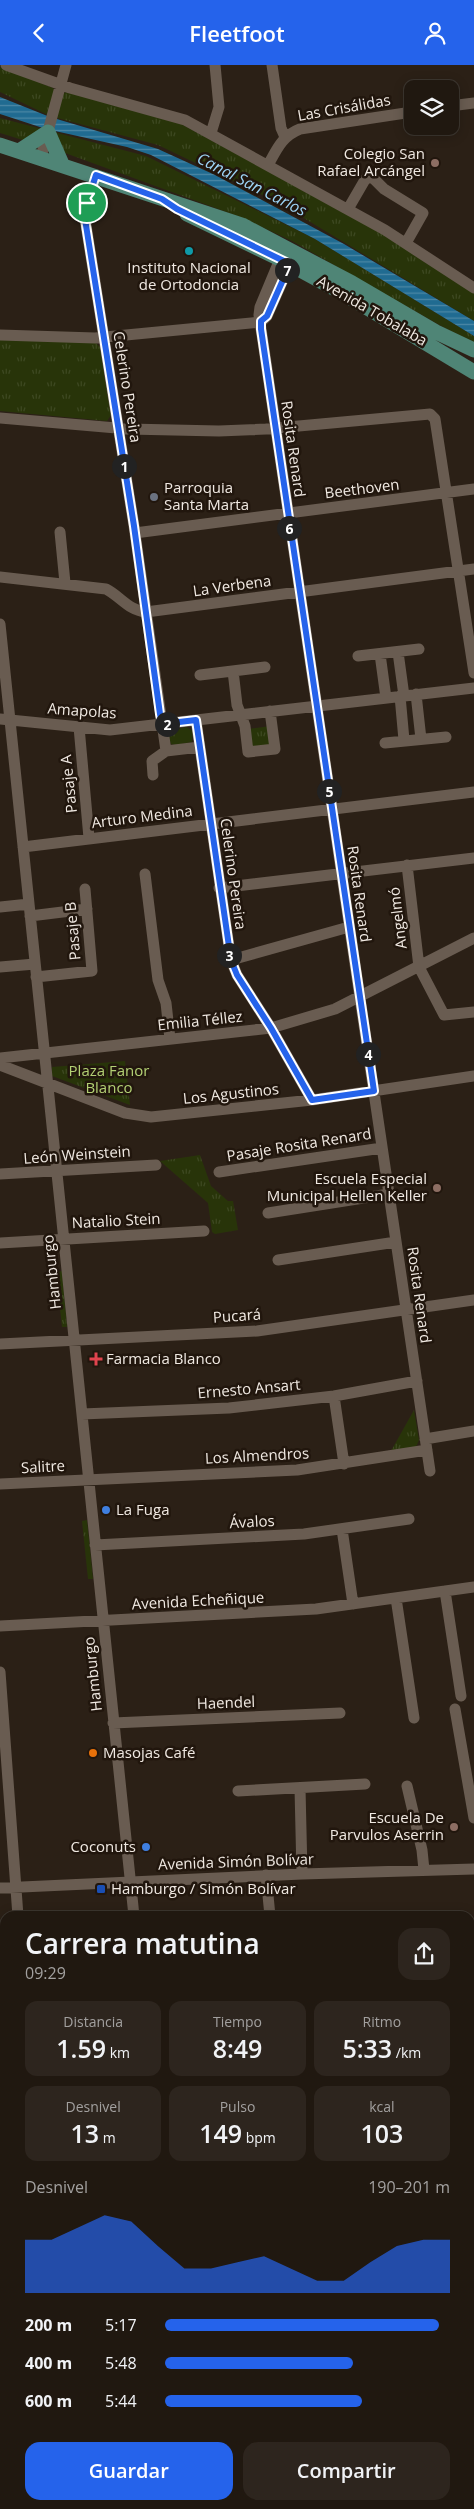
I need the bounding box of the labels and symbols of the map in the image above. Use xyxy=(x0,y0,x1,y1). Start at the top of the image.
street label: Las Crisálidas xyxy=(296,89,392,125)
place label: Colegio San Rafael Arcángel xyxy=(317,143,425,180)
water label: Canal San Carlos xyxy=(193,147,311,221)
marker: Colegio San Rafael Arcángel xyxy=(429,157,441,169)
pin xyxy=(66,182,108,224)
marker: Instituto Nacional de Ortodoncia xyxy=(183,245,195,257)
place label: Instituto Nacional de Ortodoncia xyxy=(127,257,251,294)
pin: 7 xyxy=(274,257,300,283)
street label: Avenida Tobalaba xyxy=(314,270,431,350)
street label: Celerino Pereira xyxy=(109,330,147,444)
street label: Rosita Renard xyxy=(277,399,311,498)
pin: 1 xyxy=(112,453,136,479)
street label: Beethoven xyxy=(323,473,400,503)
place label: Parroquia Santa Marta xyxy=(164,477,249,514)
marker: Parroquia Santa Marta xyxy=(148,491,160,503)
pin: 6 xyxy=(276,515,302,541)
street label: La Verbena xyxy=(192,570,272,600)
street label: Amapolas xyxy=(47,698,117,722)
pin: 2 xyxy=(154,711,180,737)
street label: Pasaje A xyxy=(55,753,81,814)
pin: 5 xyxy=(316,779,342,803)
street label: Arturo Medina xyxy=(90,800,194,832)
street label: Celerino Pereira xyxy=(216,817,252,931)
street label: Rosita Renard xyxy=(343,844,377,943)
street label: Angelmó xyxy=(383,886,411,950)
street label: Pasaje B xyxy=(59,901,85,961)
pin: 3 xyxy=(216,943,242,967)
street label: Emilia Téllez xyxy=(156,1006,243,1034)
pin: 4 xyxy=(356,1041,380,1067)
park label: Plaza Fanor Blanco xyxy=(69,1060,149,1097)
street label: Los Agustinos xyxy=(182,1078,280,1108)
street label: Pasaje Rosita Renard xyxy=(225,1123,373,1165)
street label: León Weinstein xyxy=(23,1140,131,1168)
place label: Escuela Especial Municipal Hellen Keller xyxy=(267,1168,427,1205)
marker: Escuela Especial Municipal Hellen Keller xyxy=(431,1182,443,1194)
street label: Natalio Stein xyxy=(71,1208,161,1232)
street label: Hamburgo xyxy=(37,1234,65,1310)
street label: Rosita Renard xyxy=(403,1245,437,1344)
street label: Pucará xyxy=(212,1303,262,1327)
place label: Farmacia Blanco xyxy=(106,1348,221,1368)
marker: Farmacia Blanco xyxy=(90,1353,102,1365)
street label: Ernesto Ansart xyxy=(197,1374,301,1402)
street label: Los Almendros xyxy=(204,1442,309,1468)
street label: Salitre xyxy=(20,1455,65,1477)
place label: La Fuga xyxy=(116,1499,169,1519)
marker: La Fuga xyxy=(100,1504,112,1516)
street label: Ávalos xyxy=(229,1510,275,1532)
street label: Avenida Echeñique xyxy=(131,1587,265,1613)
street label: Hamburgo xyxy=(78,1636,106,1712)
street label: Haendel xyxy=(196,1691,255,1713)
place label: Masojas Café xyxy=(103,1742,195,1762)
marker: Masojas Café xyxy=(87,1747,99,1759)
place label: Escuela De Parvulos Aserrin xyxy=(330,1807,444,1844)
marker: Escuela De Parvulos Aserrin xyxy=(448,1821,460,1833)
place label: Coconuts xyxy=(70,1836,136,1856)
marker: Coconuts xyxy=(140,1841,152,1853)
street label: Avenida Simón Bolívar xyxy=(158,1848,314,1874)
place label: Hamburgo / Simón Bolívar xyxy=(111,1878,296,1898)
marker: Hamburgo / Simón Bolívar xyxy=(95,1883,107,1895)

